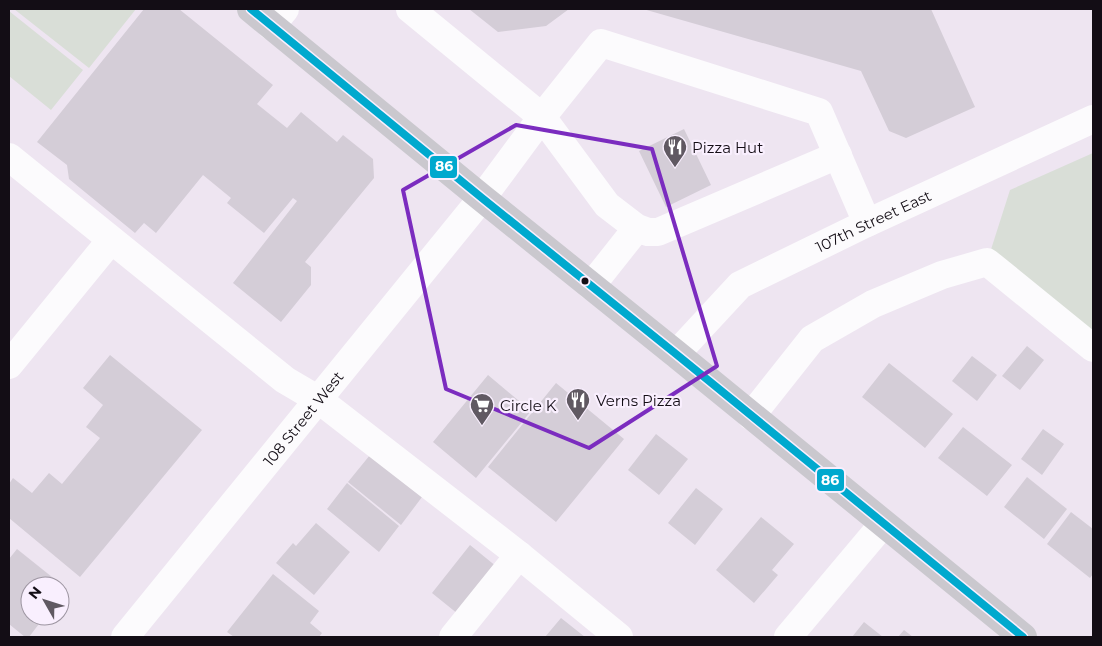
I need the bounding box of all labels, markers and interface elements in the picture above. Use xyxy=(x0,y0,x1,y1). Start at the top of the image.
restaurant icon: Pizza Hut xyxy=(662,134,688,168)
place label: Pizza Hut xyxy=(692,138,763,157)
line badge: 86 xyxy=(429,155,458,179)
text: 86 xyxy=(435,157,453,175)
street label: 107th Street East xyxy=(812,185,934,256)
unlabelled marker xyxy=(580,276,590,286)
street label: 108 Street West xyxy=(259,367,347,469)
restaurant icon: Verns Pizza xyxy=(565,387,591,421)
place label: Verns Pizza xyxy=(596,391,681,410)
supermarket icon: Circle K xyxy=(469,392,495,426)
place label: Circle K xyxy=(500,396,557,415)
line badge: 86 xyxy=(816,468,845,492)
text: 86 xyxy=(821,471,839,489)
north arrow xyxy=(20,576,70,626)
text: N xyxy=(24,583,45,603)

